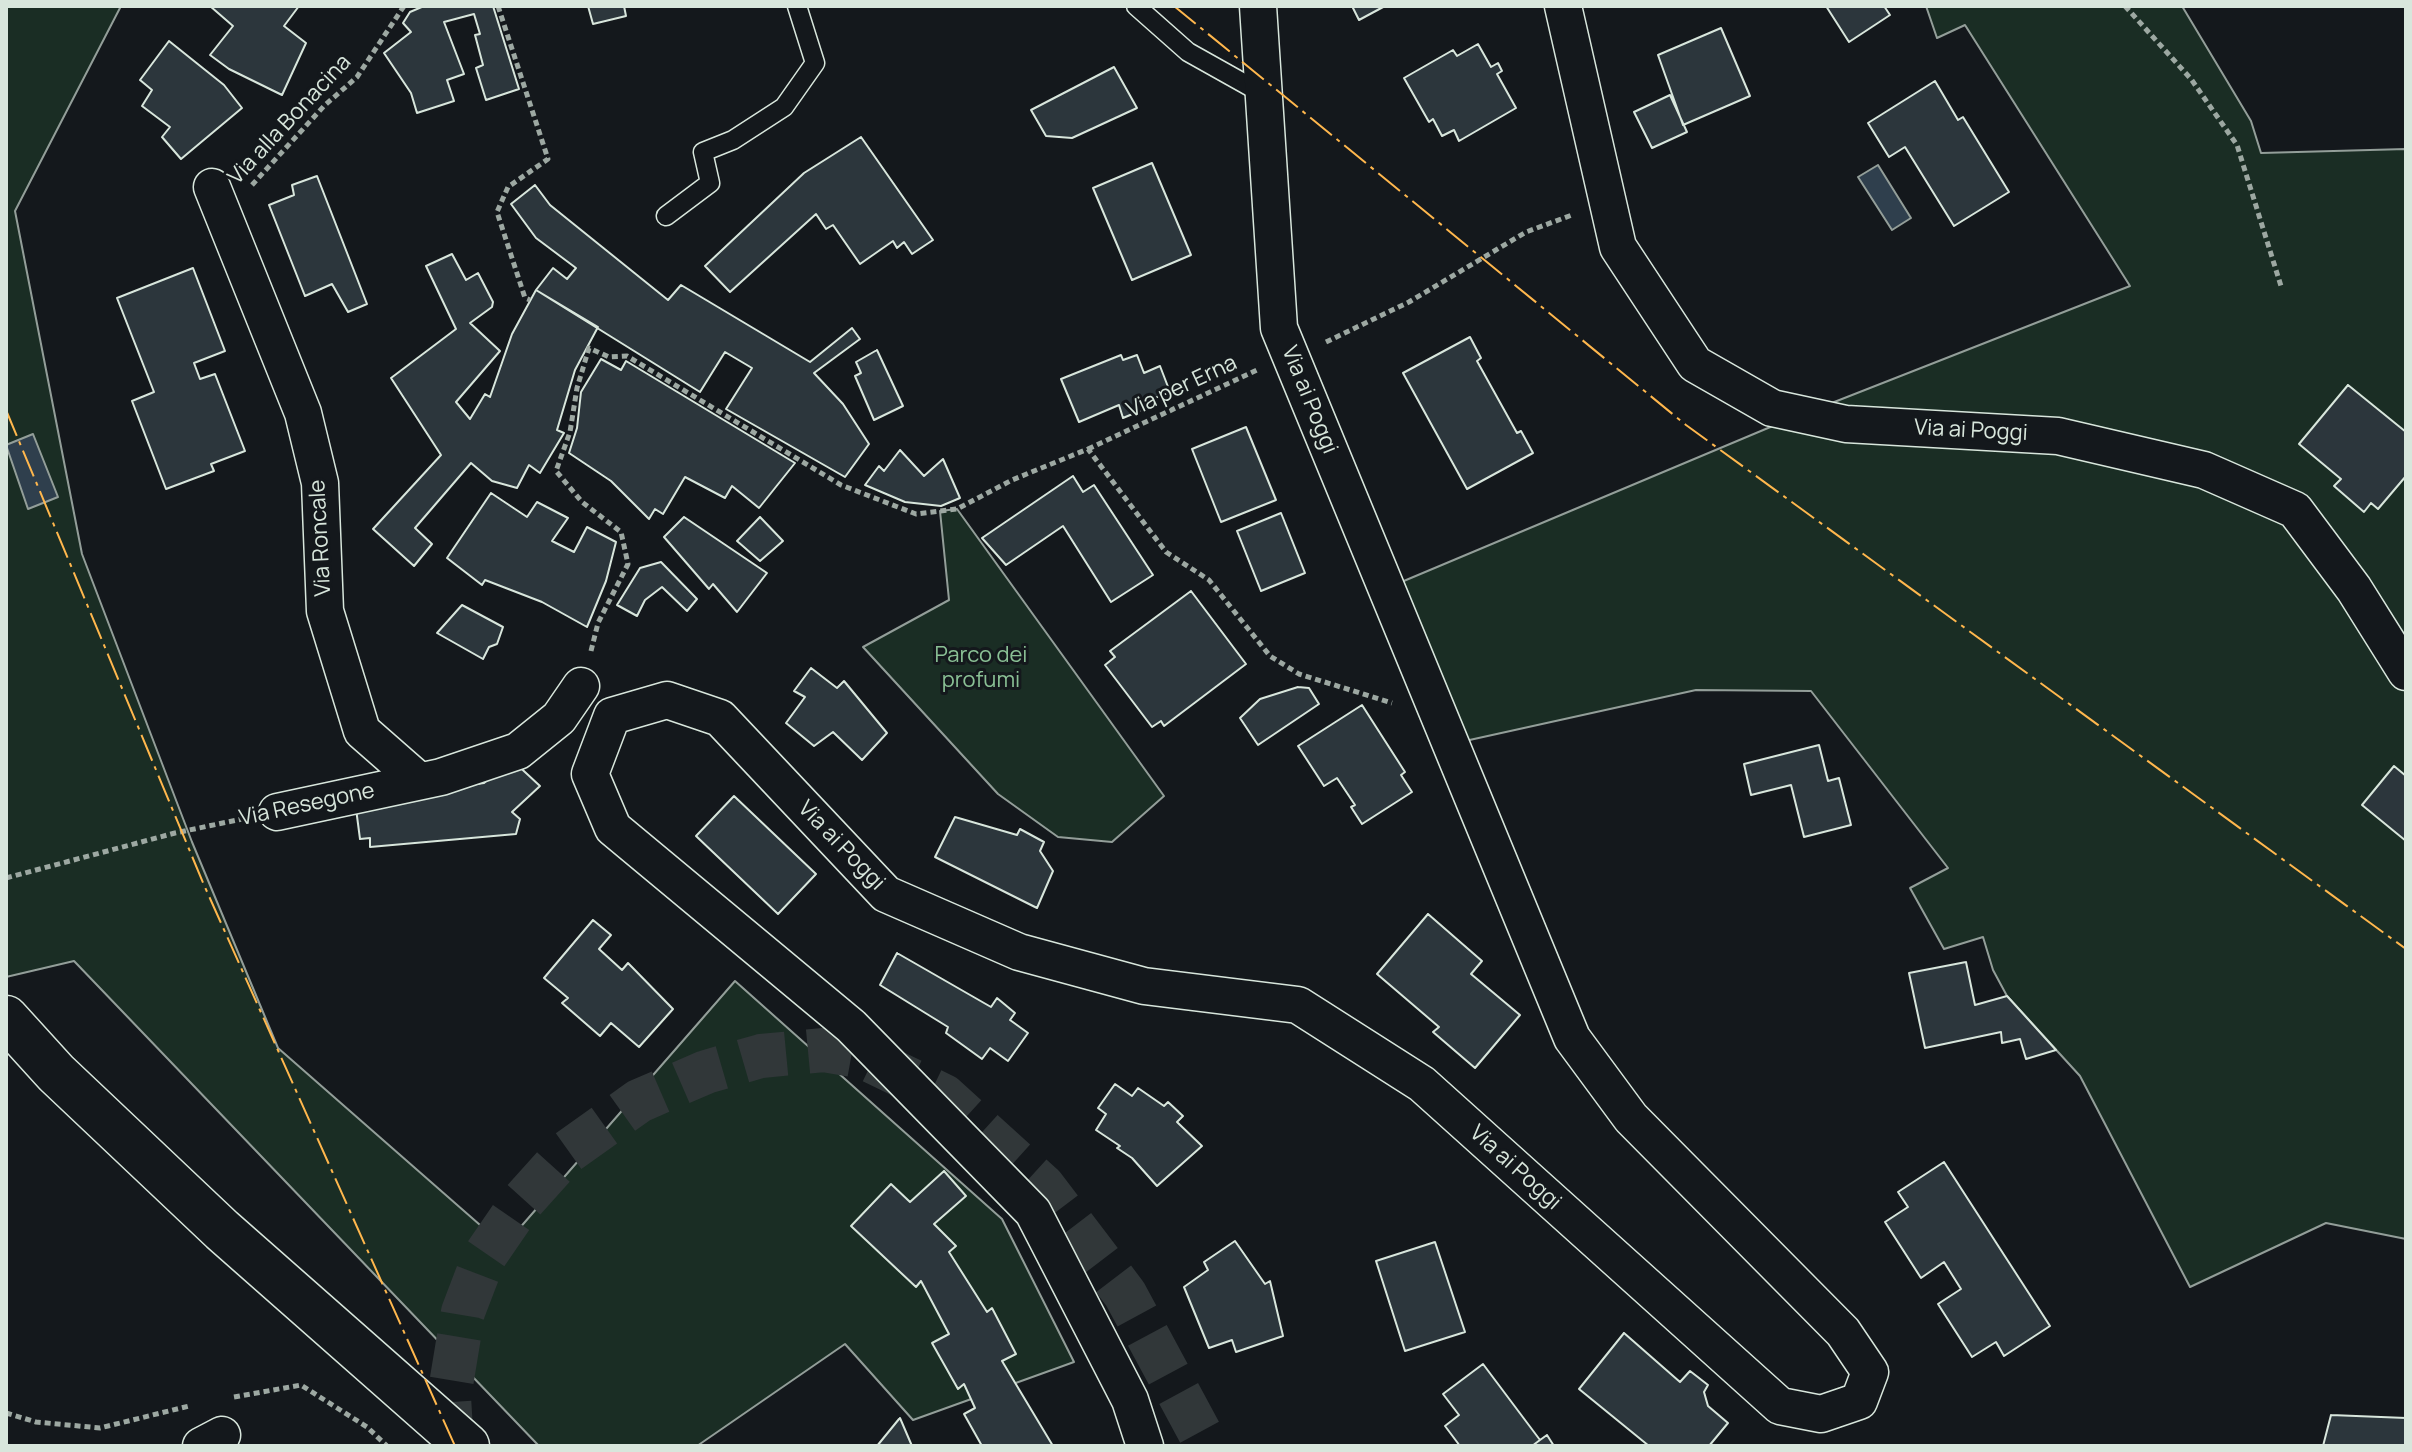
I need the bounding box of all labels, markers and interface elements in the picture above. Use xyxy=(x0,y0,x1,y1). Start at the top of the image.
street label: Via alla Bonacina xyxy=(223,50,357,190)
street label: Via ai Poggi xyxy=(1275,342,1343,458)
street label: Via per Erna xyxy=(1123,350,1241,424)
street label: Via ai Poggi xyxy=(1914,415,2028,447)
street label: Via Roncale xyxy=(305,479,337,597)
park label: Parco dei profumi xyxy=(935,643,1027,694)
street label: Via Resegone xyxy=(237,778,377,832)
street label: Via ai Poggi xyxy=(792,796,890,896)
street label: Via ai Poggi xyxy=(1464,1120,1566,1216)

